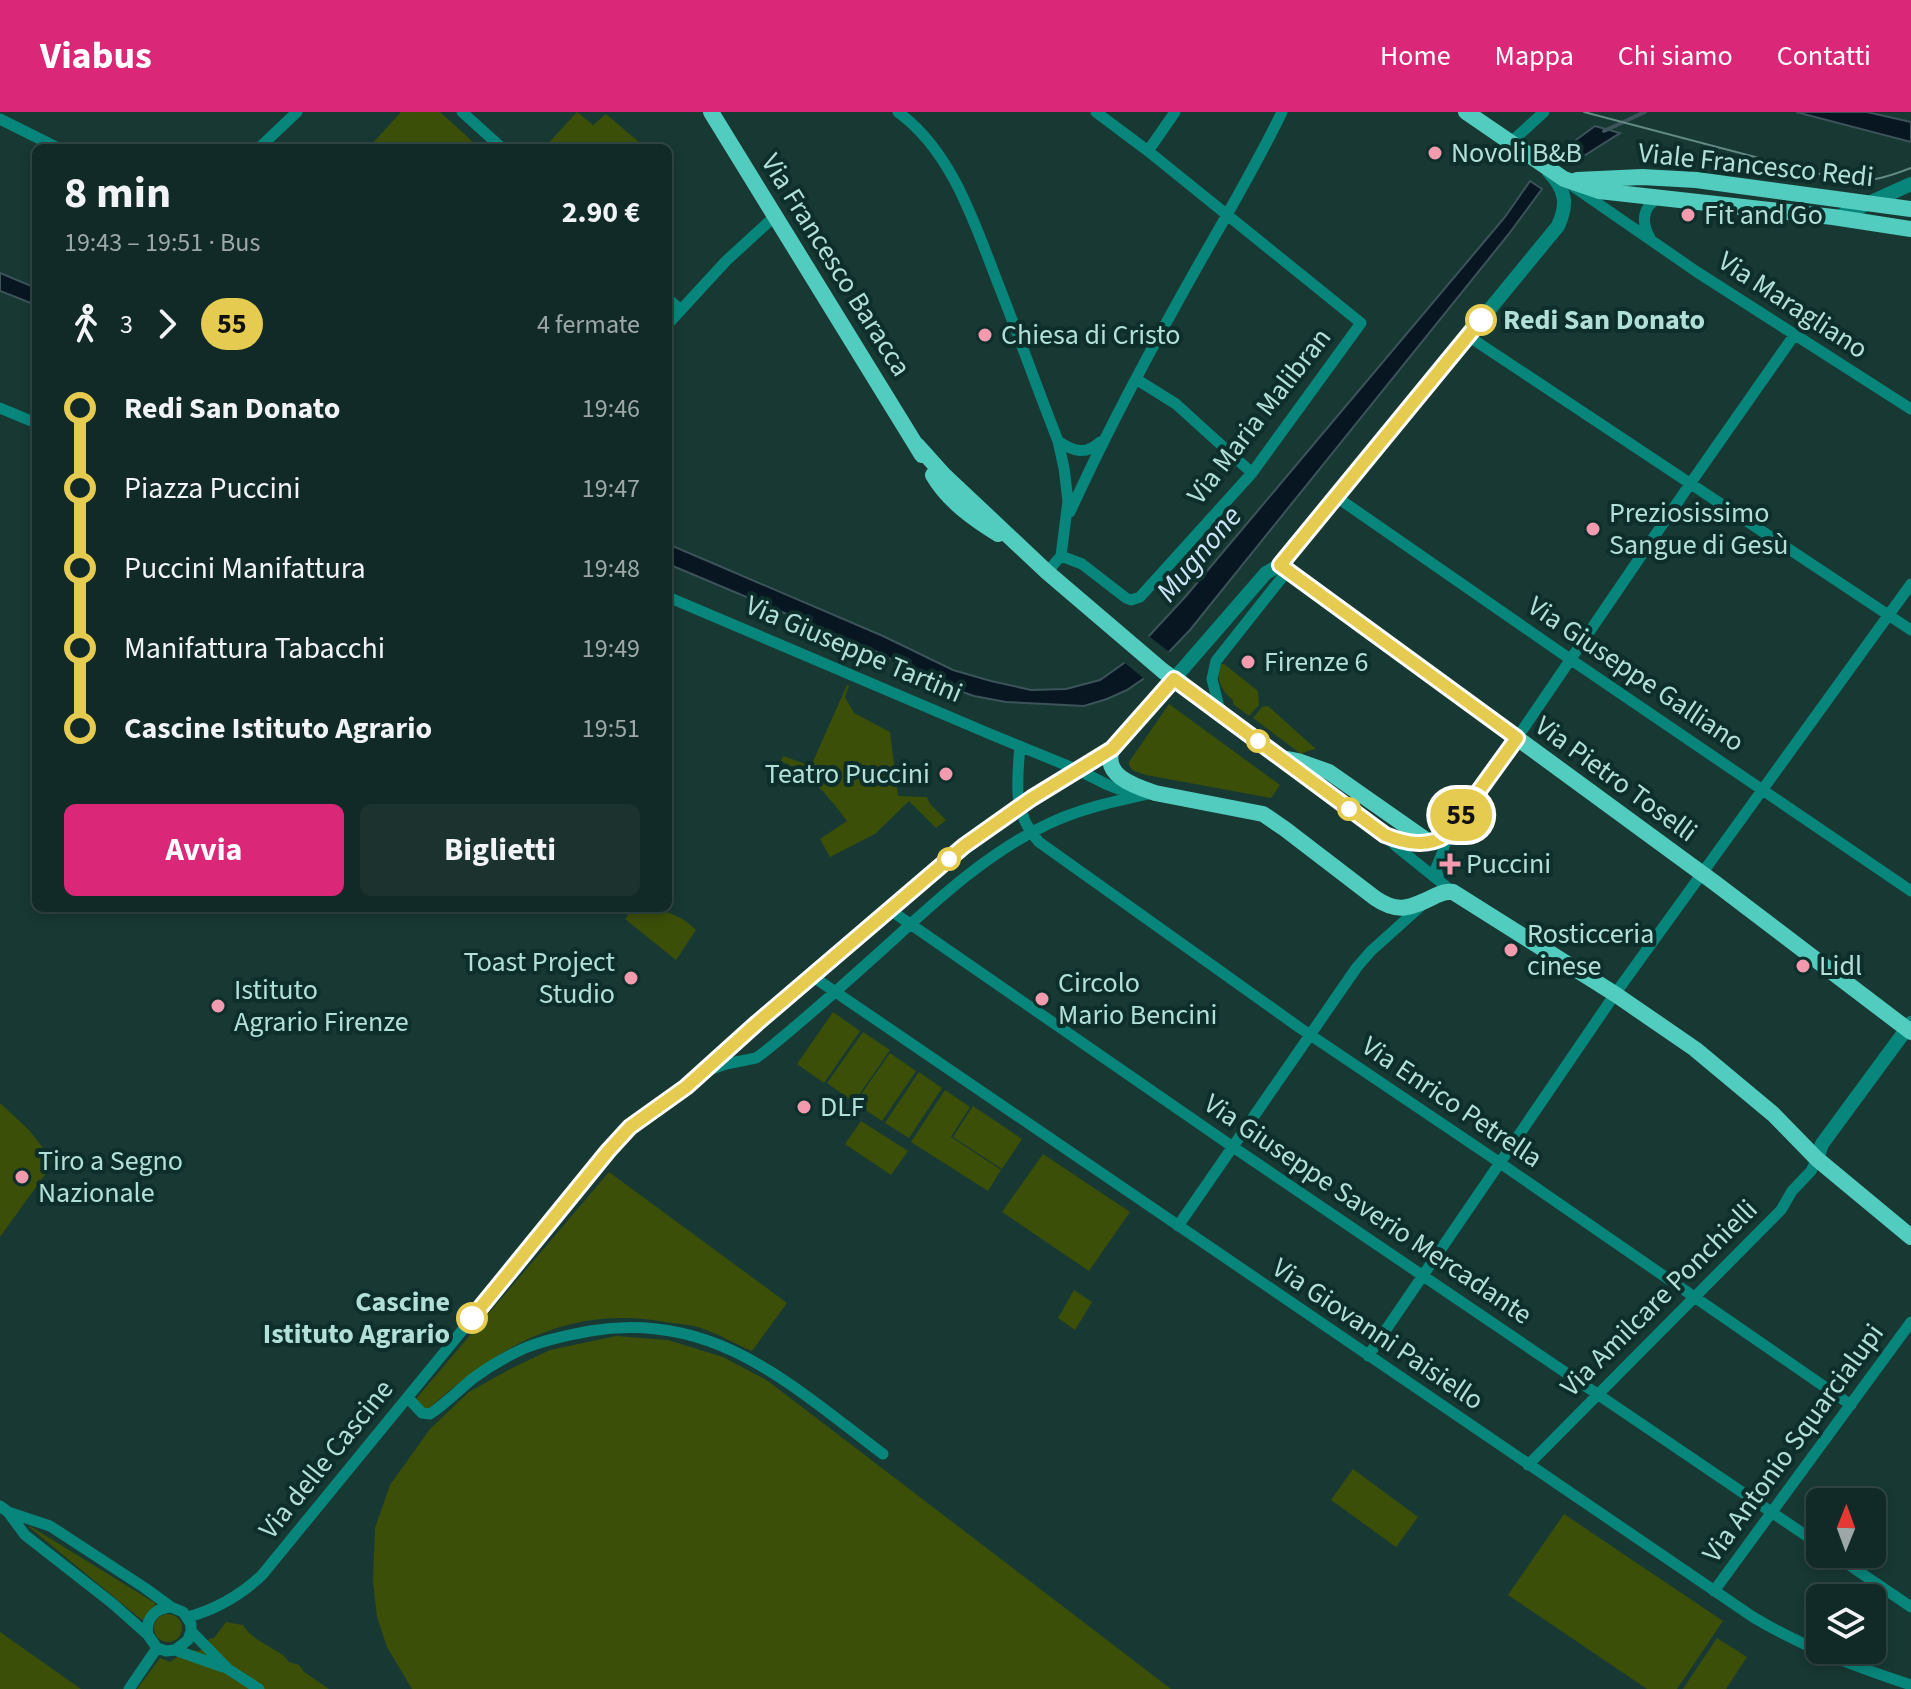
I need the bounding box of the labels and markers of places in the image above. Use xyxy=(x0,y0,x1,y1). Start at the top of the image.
place label: Novoli B&B xyxy=(1451,133,1582,173)
marker: Novoli B&B xyxy=(1426,144,1444,162)
place label: Fit and Go xyxy=(1704,195,1823,235)
marker: Fit and Go xyxy=(1679,206,1697,224)
place label: Redi San Donato xyxy=(1503,300,1705,340)
marker: Redi San Donato xyxy=(1466,305,1496,335)
place label: Chiesa di Cristo xyxy=(1001,315,1181,355)
marker: Chiesa di Cristo xyxy=(976,326,994,344)
place label: Preziosissimo Sangue di Gesù xyxy=(1609,493,1788,565)
marker: Preziosissimo Sangue di Gesù xyxy=(1584,520,1602,538)
place label: Firenze 6 xyxy=(1264,642,1368,682)
marker: Firenze 6 xyxy=(1239,653,1257,671)
unlabelled marker xyxy=(1247,730,1269,752)
place label: Teatro Puccini xyxy=(765,754,930,794)
marker: Teatro Puccini xyxy=(937,765,955,783)
unlabelled marker xyxy=(1338,798,1360,820)
place label: Puccini xyxy=(1466,844,1551,884)
unlabelled marker xyxy=(938,848,960,870)
marker: Puccini xyxy=(1441,855,1459,873)
place label: Rosticceria cinese xyxy=(1527,914,1654,986)
marker: Rosticceria cinese xyxy=(1502,941,1520,959)
place label: Toast Project Studio xyxy=(463,942,616,1014)
place label: Lidl xyxy=(1819,946,1862,986)
marker: Lidl xyxy=(1794,957,1812,975)
place label: Circolo Mario Bencini xyxy=(1058,963,1217,1035)
marker: Toast Project Studio xyxy=(622,969,640,987)
place label: Istituto Agrario Firenze xyxy=(234,970,409,1042)
marker: Circolo Mario Bencini xyxy=(1033,990,1051,1008)
marker: Istituto Agrario Firenze xyxy=(209,997,227,1015)
place label: DLF xyxy=(820,1087,865,1127)
marker: DLF xyxy=(795,1098,813,1116)
place label: Tiro a Segno Nazionale xyxy=(38,1141,183,1213)
marker: Tiro a Segno Nazionale xyxy=(13,1168,31,1186)
place label: Cascine Istituto Agrario xyxy=(263,1282,450,1354)
marker: Cascine Istituto Agrario xyxy=(457,1303,487,1333)

